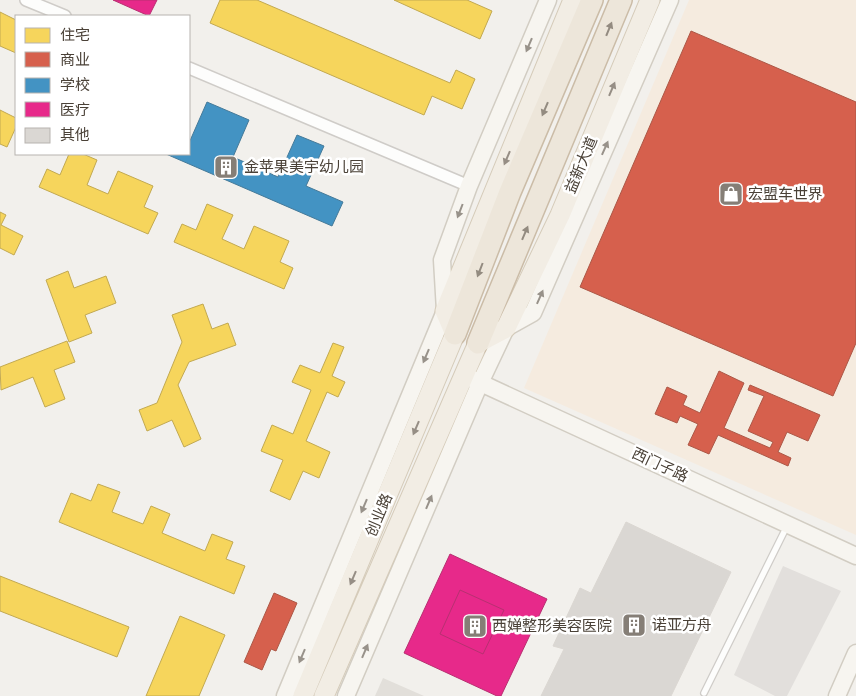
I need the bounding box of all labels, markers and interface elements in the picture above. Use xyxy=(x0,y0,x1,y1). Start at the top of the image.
legend xyxy=(15,15,190,155)
one-way arrow xyxy=(606,22,614,36)
text: 住宅 xyxy=(60,26,90,43)
one-way arrow xyxy=(525,38,533,53)
text: 商业 xyxy=(60,51,90,68)
text: 学校 xyxy=(60,76,90,93)
one-way arrow xyxy=(609,82,617,96)
text: 医疗 xyxy=(60,101,90,118)
one-way arrow xyxy=(541,102,549,116)
text: 其他 xyxy=(60,126,90,143)
street label: 益新大道 xyxy=(561,134,600,196)
one-way arrow xyxy=(602,141,610,155)
one-way arrow xyxy=(502,151,510,165)
building icon: 金苹果美宇幼儿园 xyxy=(213,154,239,180)
place label: 金苹果美宇幼儿园 xyxy=(244,158,364,175)
shop icon: 宏盟车世界 xyxy=(718,181,744,207)
place label: 宏盟车世界 xyxy=(748,185,823,202)
one-way arrow xyxy=(456,204,464,219)
one-way arrow xyxy=(521,226,529,240)
one-way arrow xyxy=(476,263,484,278)
one-way arrow xyxy=(537,290,545,304)
one-way arrow xyxy=(422,349,430,363)
one-way arrow xyxy=(411,421,419,435)
street label: 西门子路 xyxy=(629,444,691,485)
street label: 创业路 xyxy=(362,491,395,539)
one-way arrow xyxy=(426,495,434,509)
one-way arrow xyxy=(360,499,368,514)
one-way arrow xyxy=(348,570,356,585)
building icon: 诺亚方舟 xyxy=(621,612,647,638)
building icon: 西婵整形美容医院 xyxy=(462,613,488,639)
place label: 诺亚方舟 xyxy=(652,616,712,633)
place label: 西婵整形美容医院 xyxy=(492,617,612,634)
one-way arrow xyxy=(362,644,370,658)
one-way arrow xyxy=(297,649,305,663)

